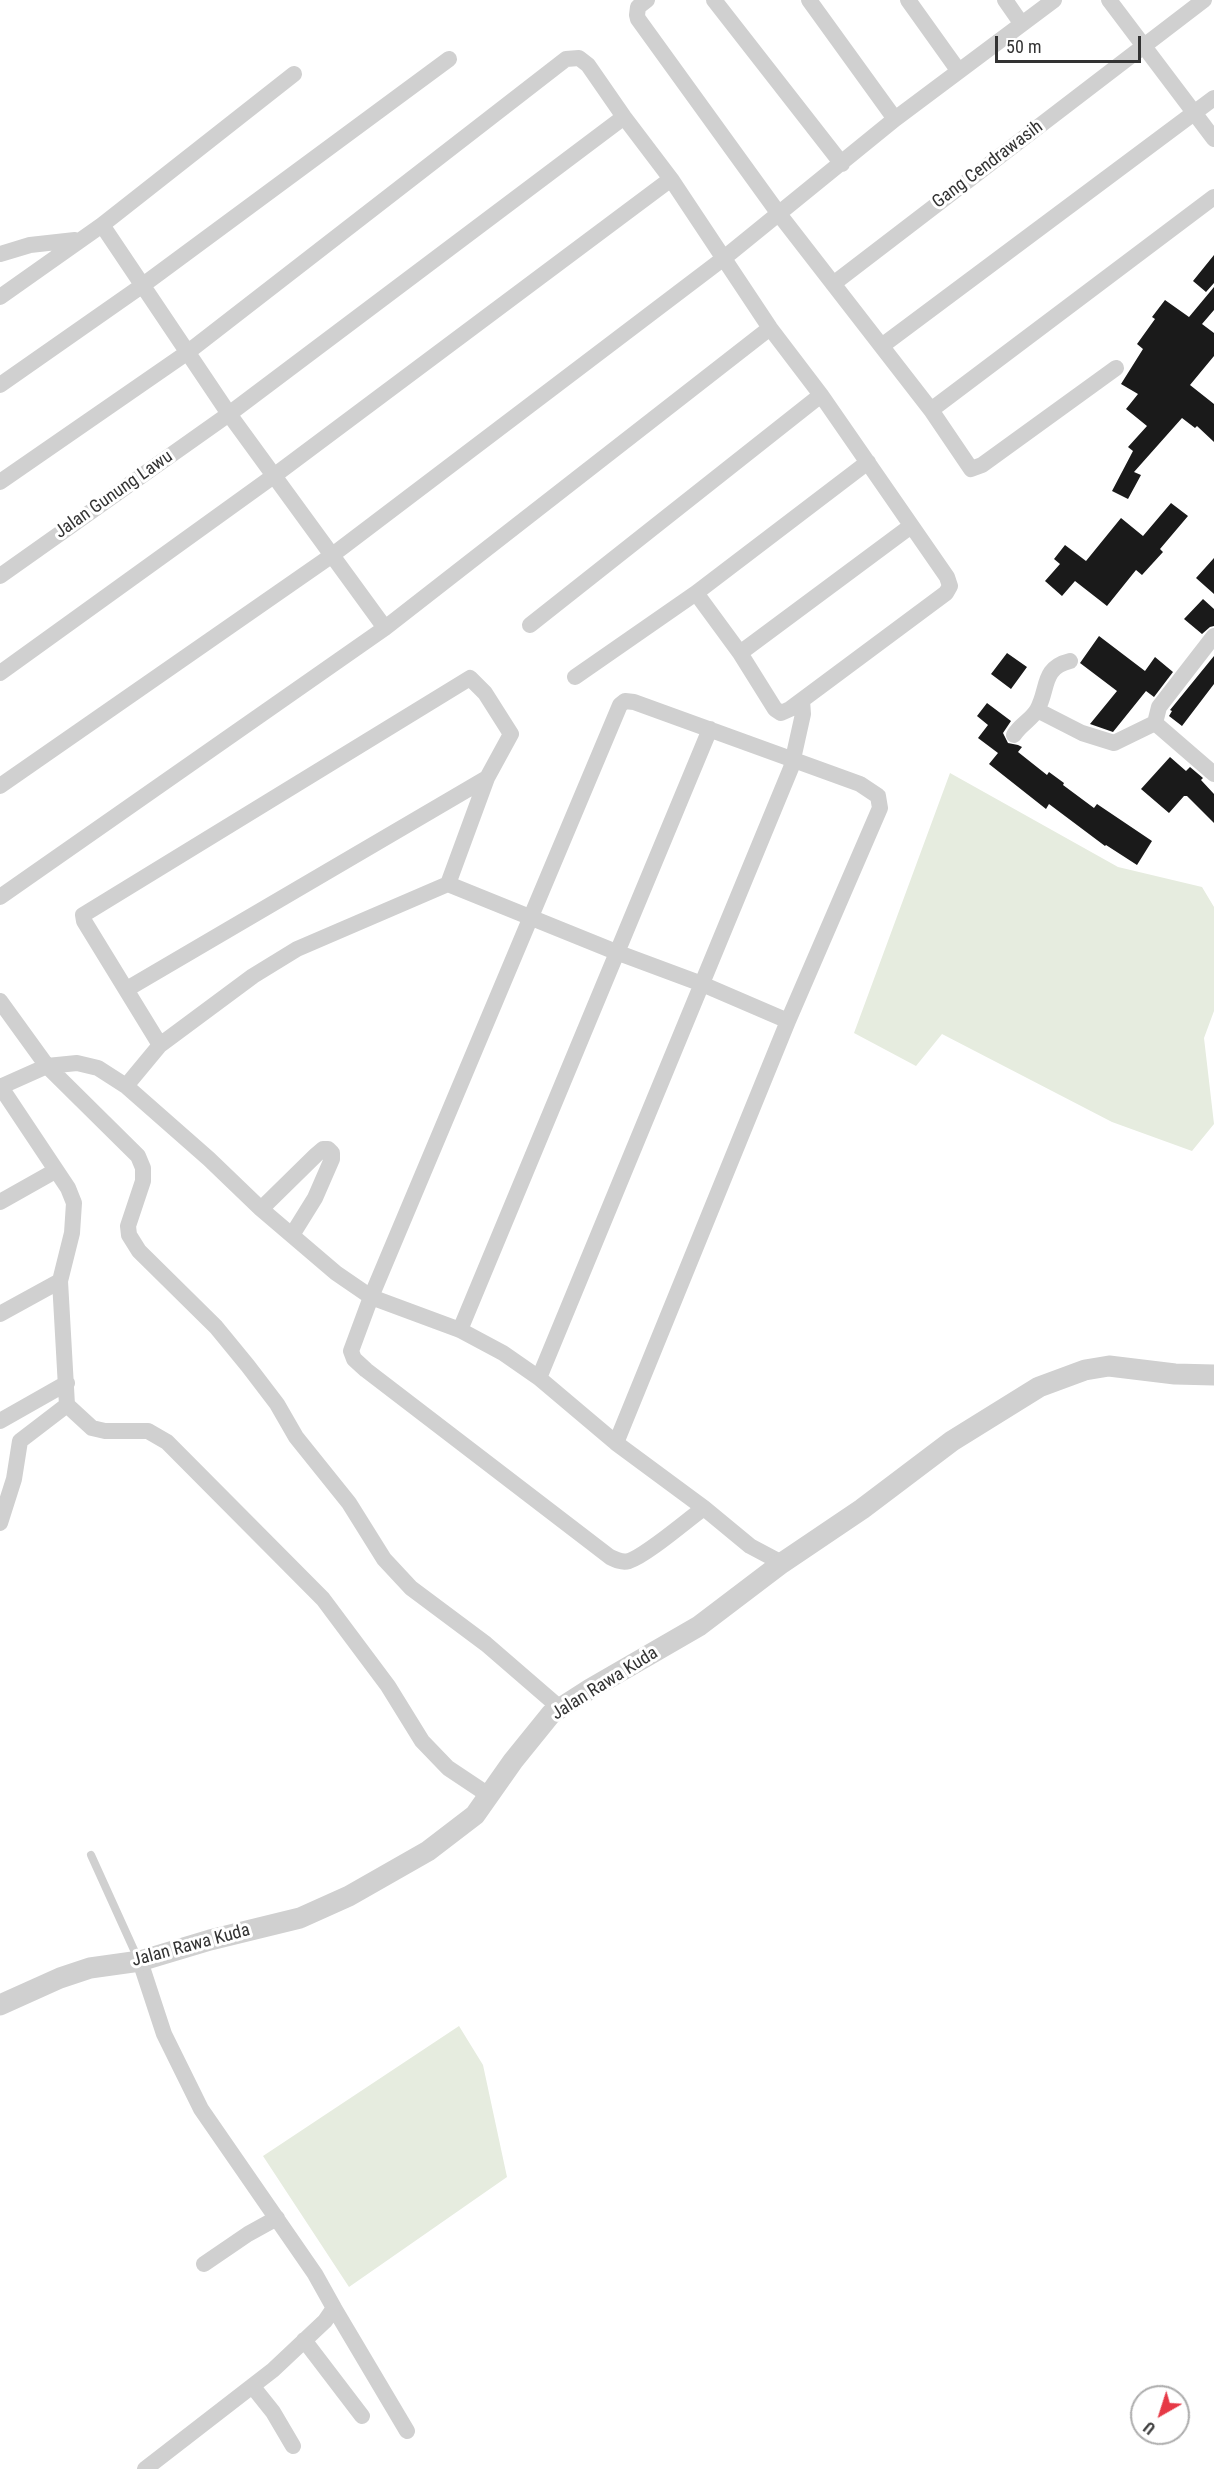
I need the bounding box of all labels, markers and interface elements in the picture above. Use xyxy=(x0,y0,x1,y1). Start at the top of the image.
scale bar xyxy=(998,24,1144,62)
text: 50 m xyxy=(1006,36,1041,57)
street label: Gang Cendrawasih xyxy=(929,117,1047,213)
street label: Jalan Gunung Lawu xyxy=(51,446,177,544)
street label: Jalan Rawa Kuda xyxy=(548,1643,662,1725)
street label: Jalan Rawa Kuda xyxy=(130,1920,252,1972)
north arrow xyxy=(1130,2385,1190,2445)
text: U xyxy=(1140,2418,1159,2438)

